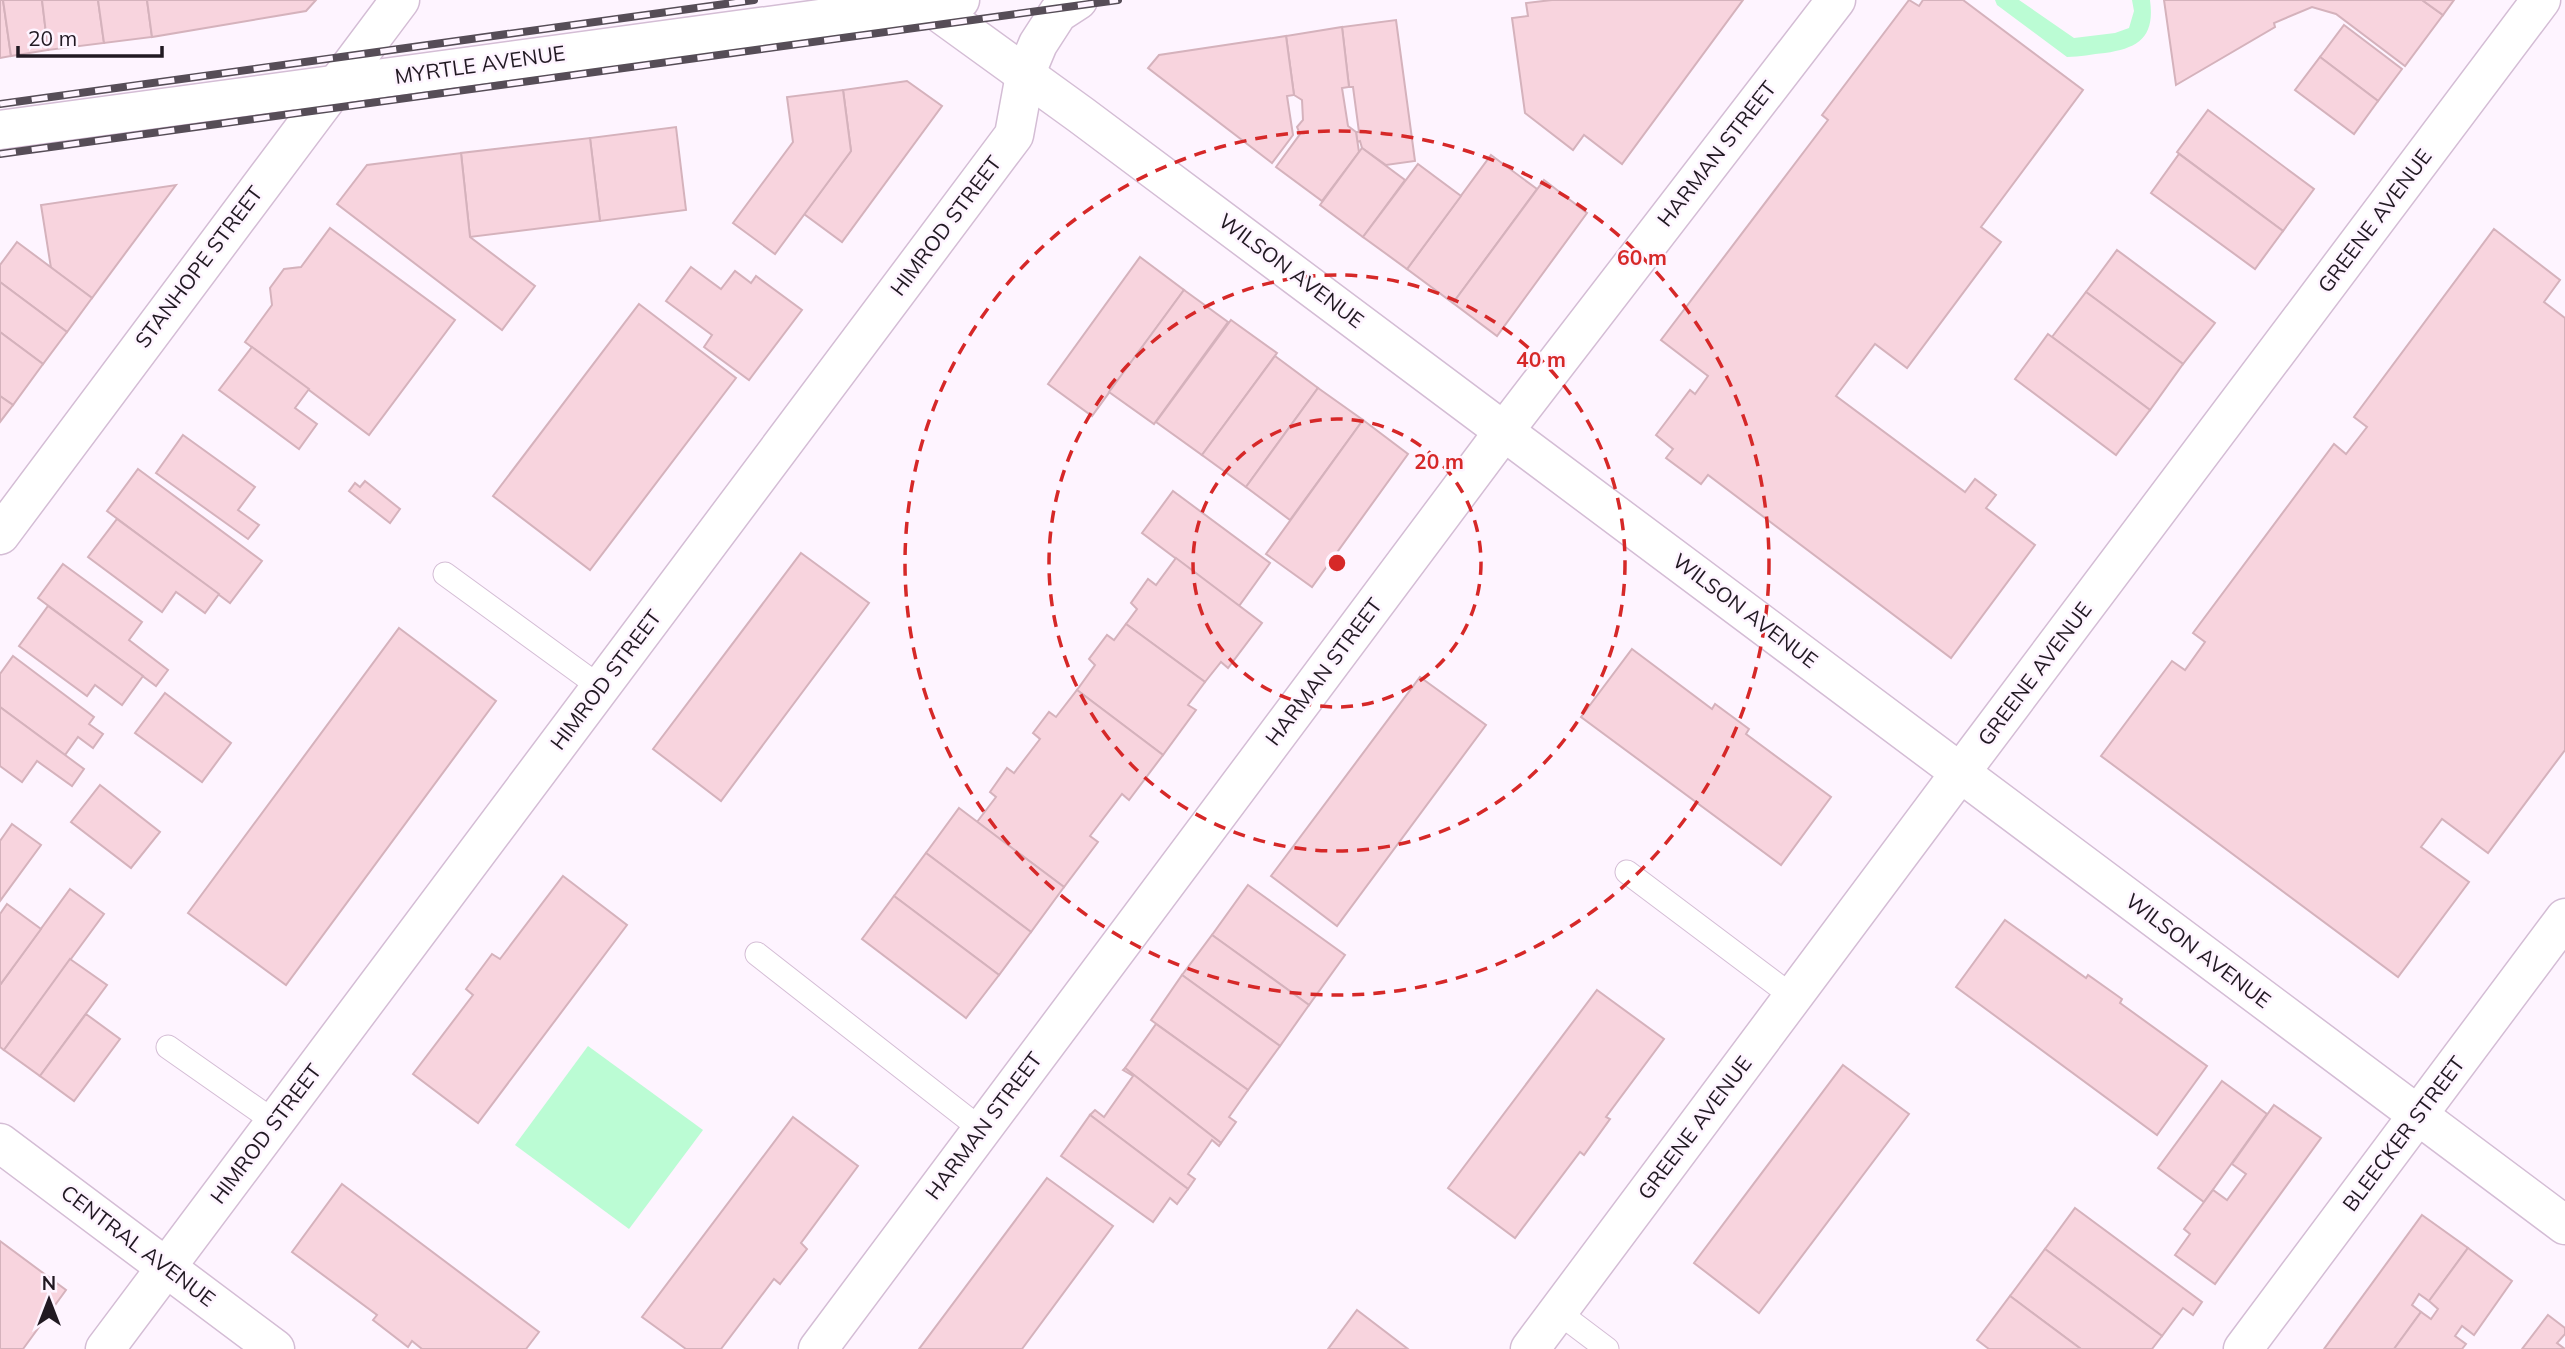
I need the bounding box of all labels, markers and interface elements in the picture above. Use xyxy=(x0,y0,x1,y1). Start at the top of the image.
scale bar xyxy=(18,14,161,58)
text: 20 m xyxy=(28,25,77,51)
street label: MYRTLE AVENUE xyxy=(393,39,567,89)
street label: HARMAN STREET xyxy=(1651,75,1781,231)
street label: GREENE AVENUE xyxy=(2312,144,2437,297)
street label: HIMROD STREET xyxy=(884,150,1006,300)
street label: STANHOPE STREET xyxy=(129,180,268,352)
street label: WILSON AVENUE xyxy=(1214,207,1369,333)
text: 60 m xyxy=(1617,244,1667,270)
text: 40 m xyxy=(1516,346,1566,372)
text: 20 m xyxy=(1414,448,1464,474)
street label: WILSON AVENUE xyxy=(1668,547,1823,673)
centre of rings xyxy=(1325,551,1349,575)
street label: HARMAN STREET xyxy=(1259,592,1387,750)
street label: GREENE AVENUE xyxy=(1972,597,2097,750)
street label: HIMROD STREET xyxy=(544,604,666,754)
street label: WILSON AVENUE xyxy=(2121,887,2276,1013)
street label: HARMAN STREET xyxy=(919,1046,1047,1204)
street label: BLEECKER STREET xyxy=(2336,1050,2470,1216)
street label: GREENE AVENUE xyxy=(1632,1051,1757,1204)
street label: HIMROD STREET xyxy=(204,1058,326,1208)
street label: CENTRAL AVENUE xyxy=(56,1179,221,1312)
north arrow xyxy=(14,1265,84,1335)
text: N xyxy=(42,1271,56,1295)

